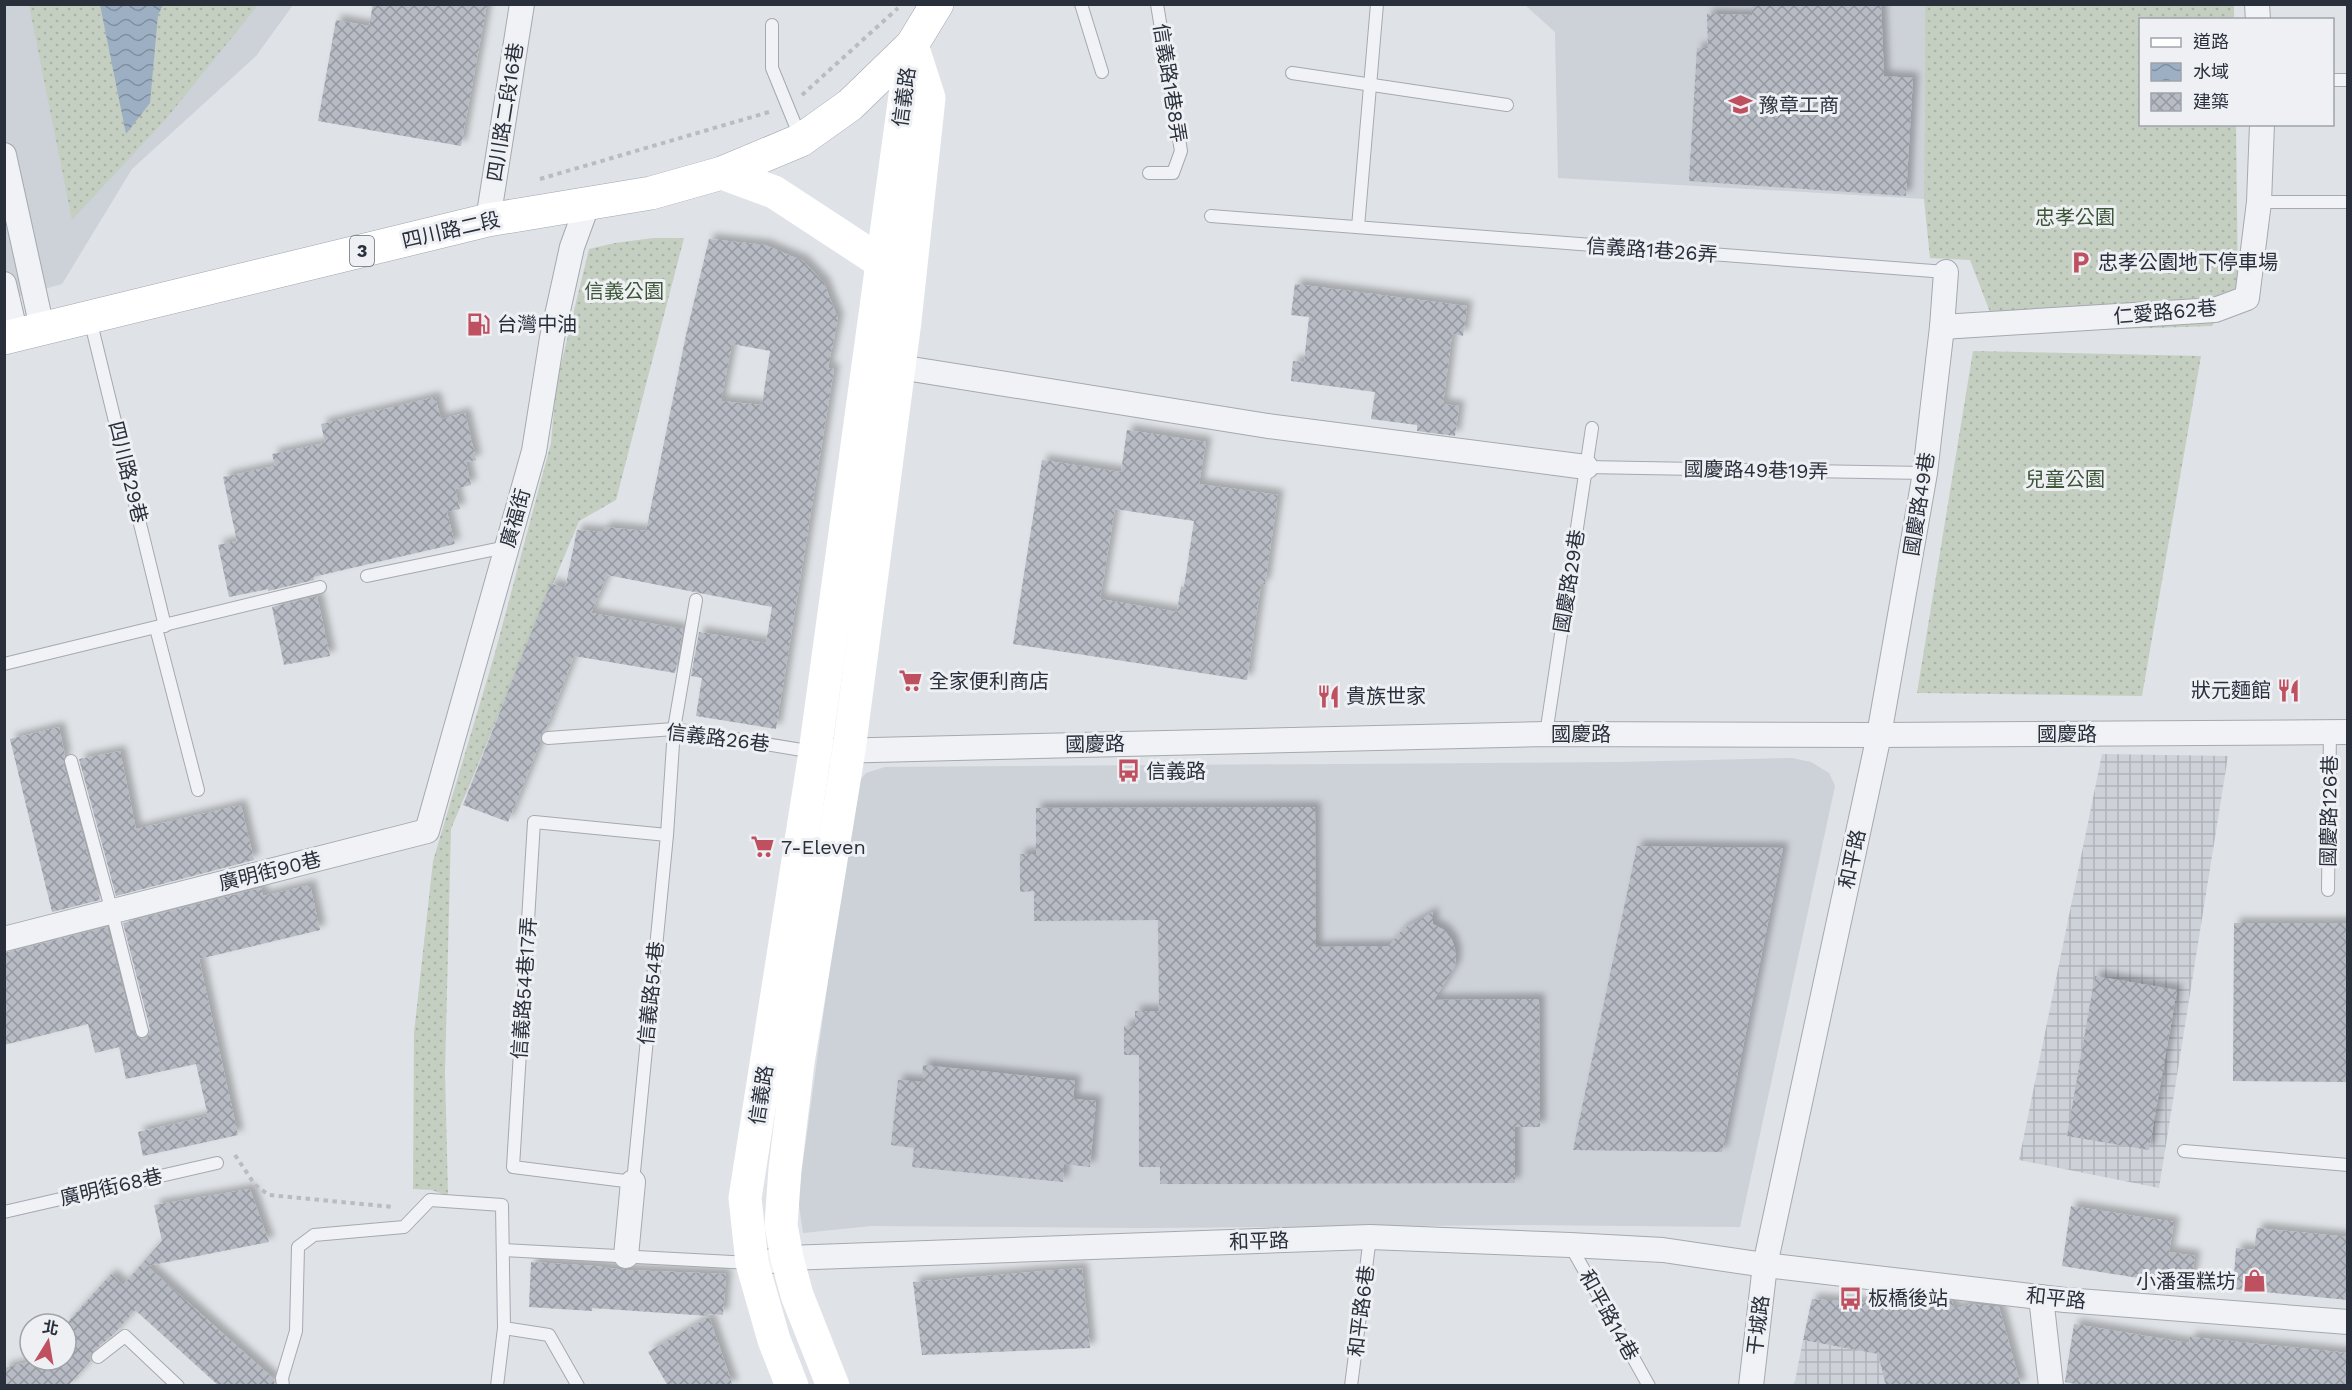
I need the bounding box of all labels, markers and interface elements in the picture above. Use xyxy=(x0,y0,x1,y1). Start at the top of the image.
legend xyxy=(2139,18,2334,126)
street label: 信義路1巷8弄 xyxy=(1149,22,1191,144)
text: 道路 xyxy=(2193,31,2229,52)
street label: 四川路二段16巷 xyxy=(482,41,528,183)
text: 水域 xyxy=(2193,61,2229,82)
street label: 信義路 xyxy=(888,66,920,128)
text: 建築 xyxy=(2193,91,2229,112)
school or university icon: 豫章工商 xyxy=(1728,92,1754,118)
place label: 豫章工商 xyxy=(1759,93,1839,117)
park label: 忠孝公園 xyxy=(2035,205,2115,229)
street label: 四川路二段 xyxy=(400,207,502,253)
street label: 信義路1巷26弄 xyxy=(1586,233,1718,267)
road number: 3 xyxy=(350,236,374,266)
parking icon: 忠孝公園地下停車場 xyxy=(2067,249,2093,275)
place label: 忠孝公園地下停車場 xyxy=(2098,250,2278,274)
park label: 信義公園 xyxy=(584,279,664,303)
street label: 仁愛路62巷 xyxy=(2112,296,2218,328)
fuel station icon: 台灣中油 xyxy=(466,311,492,337)
place label: 台灣中油 xyxy=(497,312,577,336)
street label: 四川路29巷 xyxy=(104,419,152,525)
street label: 國慶路49巷 xyxy=(1899,450,1939,558)
street label: 國慶路49巷19弄 xyxy=(1683,457,1829,483)
park label: 兒童公園 xyxy=(2025,467,2105,491)
street label: 廣福街 xyxy=(495,486,535,550)
street label: 國慶路29巷 xyxy=(1549,528,1589,634)
supermarket icon: 全家便利商店 xyxy=(898,668,924,694)
place label: 全家便利商店 xyxy=(929,669,1049,693)
restaurant icon: 狀元麵館 xyxy=(2276,677,2302,703)
place label: 狀元麵館 xyxy=(2191,678,2271,702)
restaurant icon: 貴族世家 xyxy=(1315,683,1341,709)
place label: 貴族世家 xyxy=(1346,684,1426,708)
street label: 信義路26巷 xyxy=(665,720,771,756)
street label: 國慶路 xyxy=(1551,722,1611,746)
street label: 國慶路 xyxy=(2037,722,2097,746)
street label: 國慶路 xyxy=(1065,731,1125,757)
street label: 國慶路126巷 xyxy=(2316,755,2342,867)
bus stop icon: 信義路 xyxy=(1115,758,1141,784)
place label: 信義路 xyxy=(1146,759,1206,783)
street label: 和平路 xyxy=(1834,827,1870,891)
supermarket icon: 7-Eleven xyxy=(750,834,776,860)
place label: 7-Eleven xyxy=(781,835,866,859)
street label: 廣明街90巷 xyxy=(216,847,324,895)
street label: 信義路54巷17弄 xyxy=(507,916,541,1060)
street label: 信義路54巷 xyxy=(634,940,668,1046)
street label: 信義路 xyxy=(744,1063,778,1127)
street label: 廣明街68巷 xyxy=(57,1164,165,1210)
street label: 和平路 xyxy=(1229,1228,1289,1254)
street label: 和平路6巷 xyxy=(1343,1264,1379,1358)
street label: 和平路14巷 xyxy=(1574,1265,1644,1365)
shop icon: 小潘蛋糕坊 xyxy=(2241,1268,2267,1294)
place label: 小潘蛋糕坊 xyxy=(2136,1269,2236,1293)
street label: 和平路 xyxy=(2025,1283,2087,1313)
bus stop icon: 板橋後站 xyxy=(1837,1285,1863,1311)
place label: 板橋後站 xyxy=(1868,1286,1948,1310)
street label: 干城路 xyxy=(1742,1294,1774,1356)
north arrow xyxy=(18,1312,78,1372)
text: 北 xyxy=(41,1317,60,1339)

